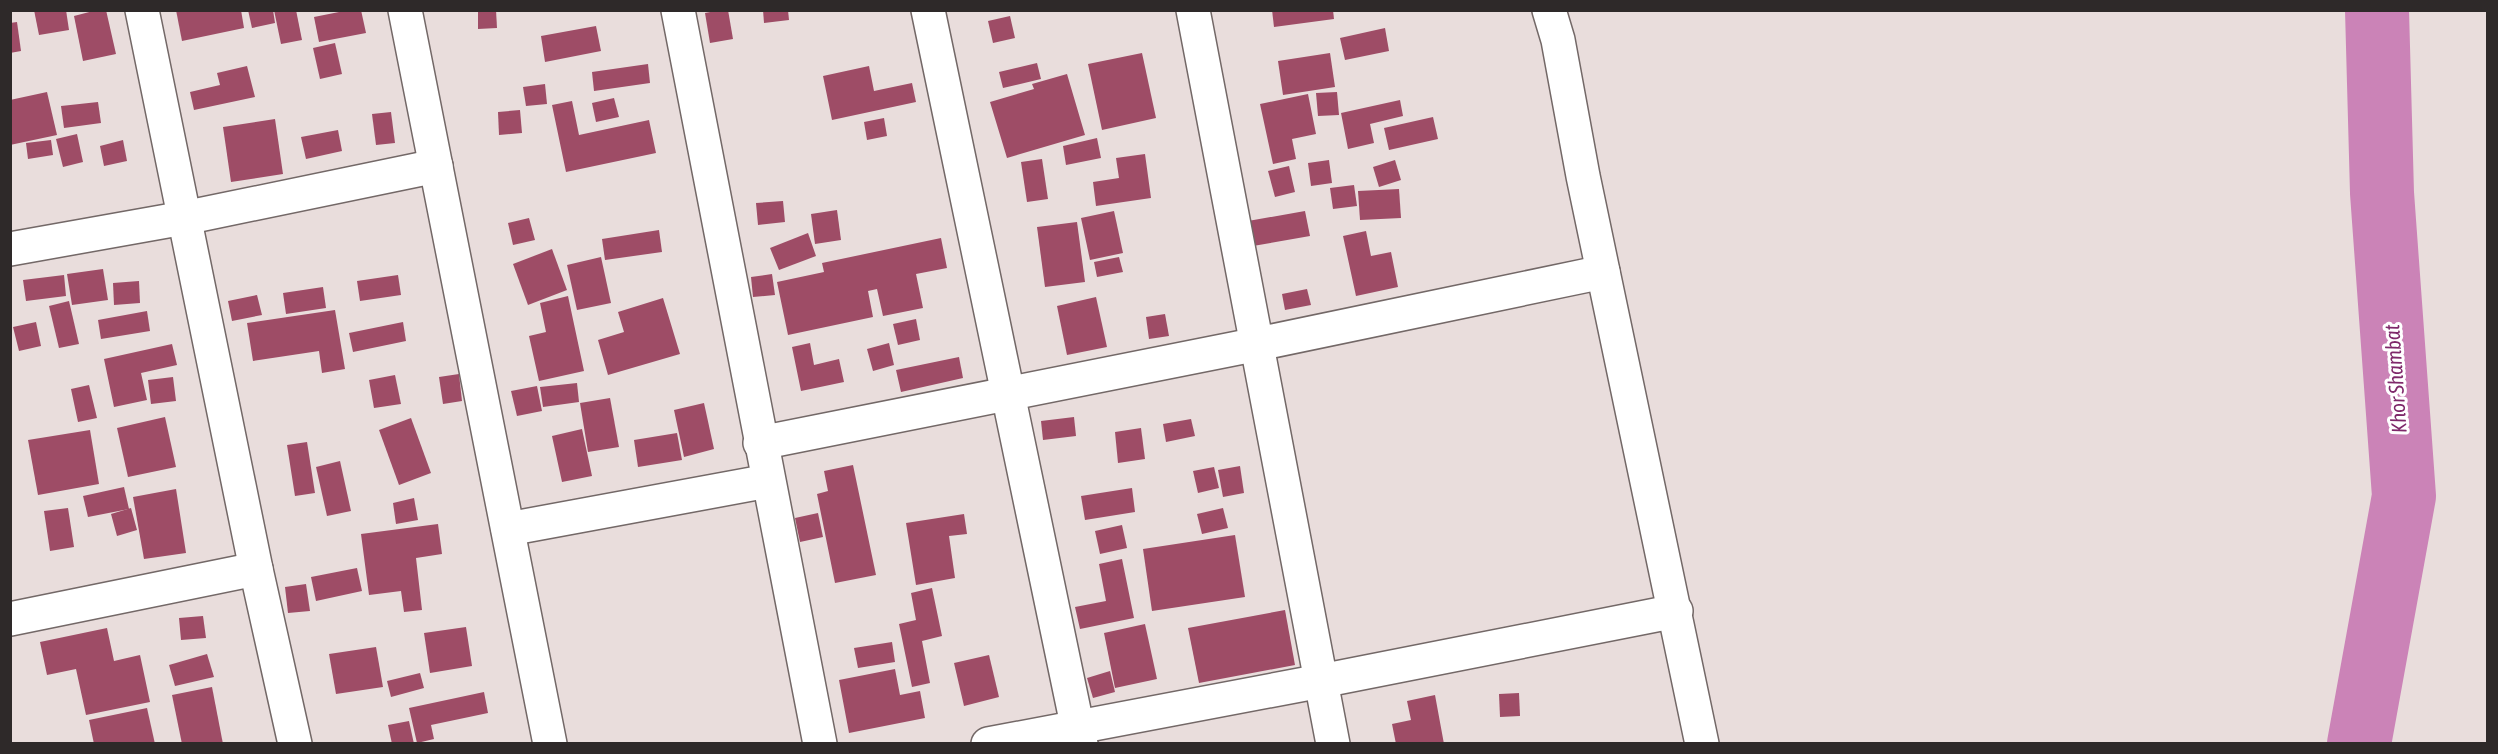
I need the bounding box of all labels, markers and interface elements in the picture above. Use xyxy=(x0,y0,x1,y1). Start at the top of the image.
water label: Khor Shambat xyxy=(2379,324,2411,434)

